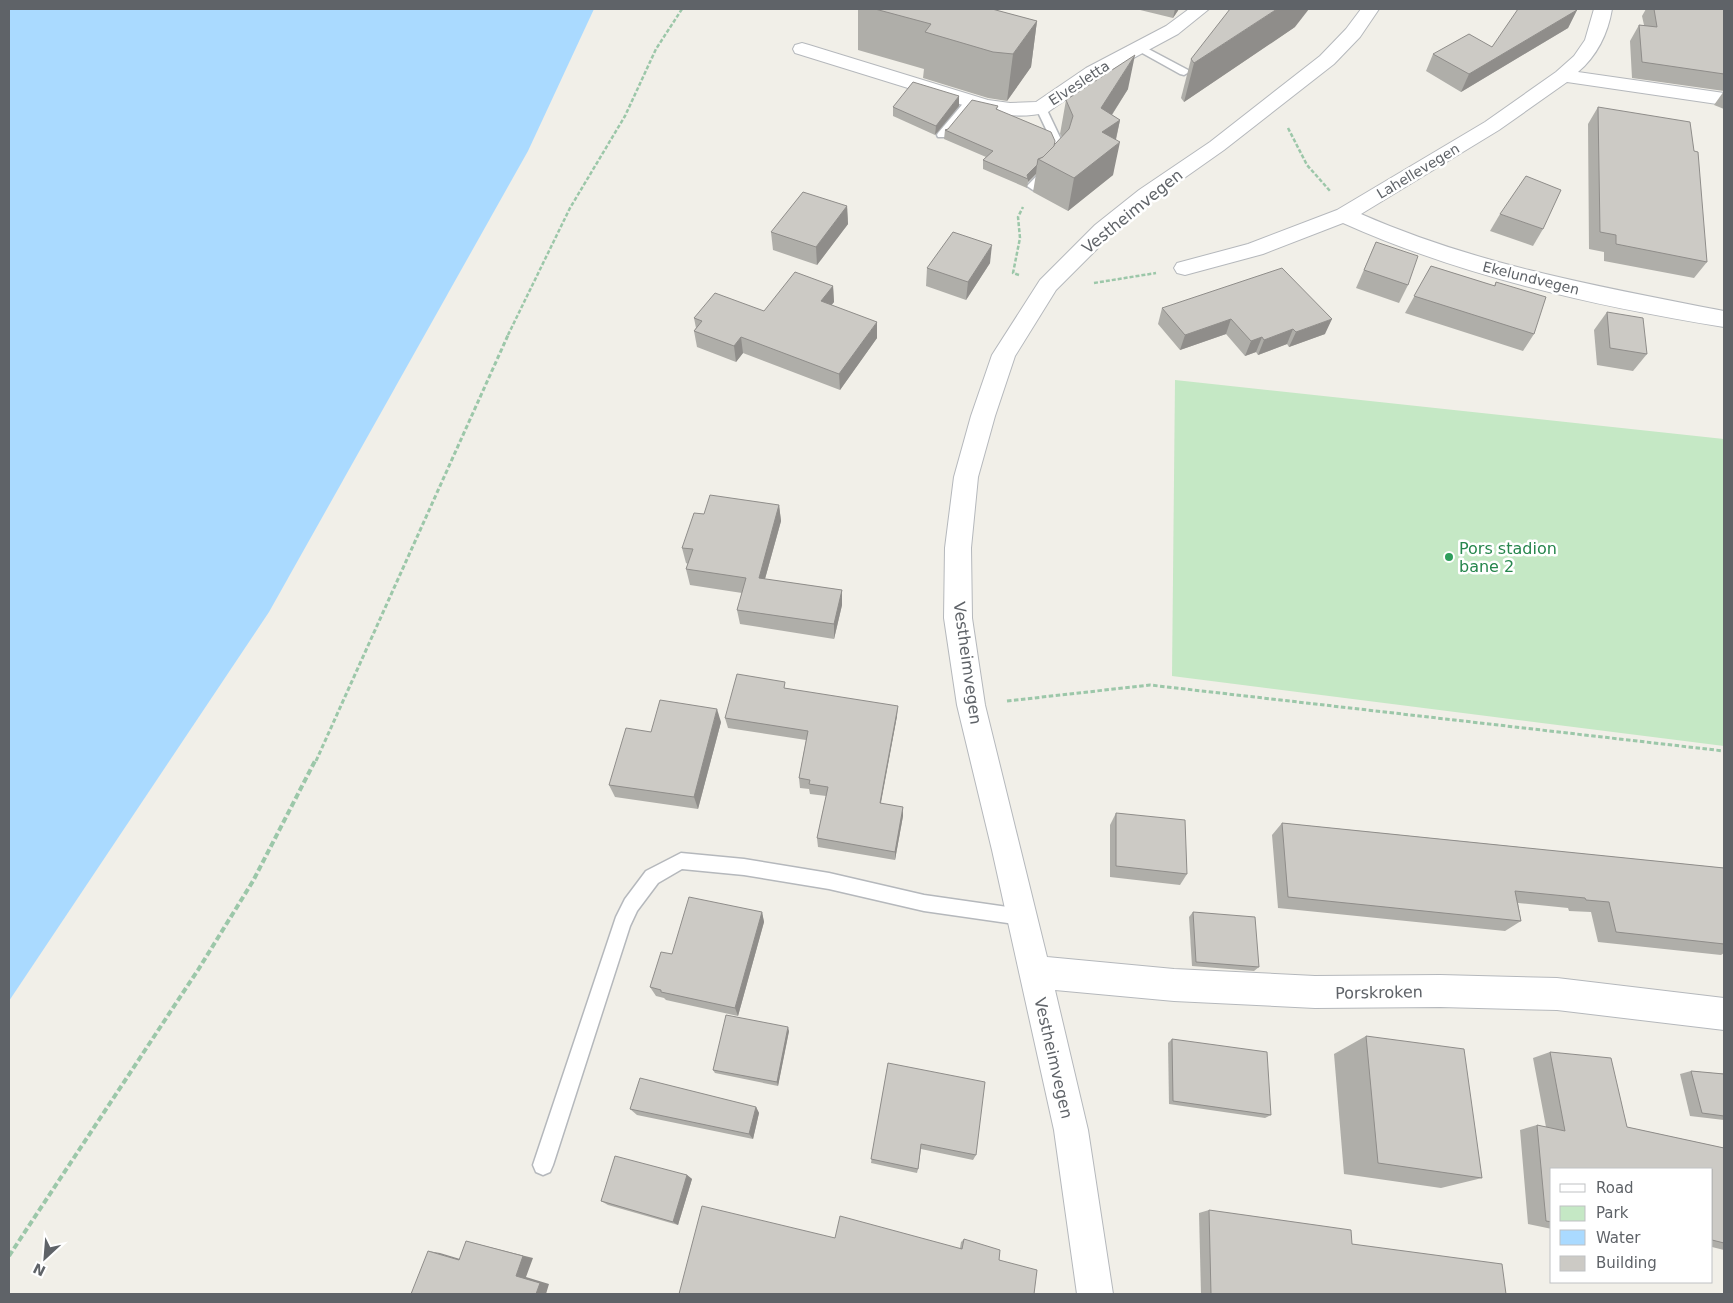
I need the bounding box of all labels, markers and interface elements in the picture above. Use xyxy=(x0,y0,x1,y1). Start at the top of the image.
street label: Elvesletta xyxy=(1046,58,1112,108)
street label: Lahellevegen xyxy=(1374,140,1462,202)
street label: Vestheimvegen xyxy=(1078,165,1186,258)
street label: Ekelundvegen xyxy=(1481,258,1581,298)
place label: Pors stadion bane 2 xyxy=(1459,539,1557,576)
marker: Pors stadion bane 2 xyxy=(1443,551,1455,563)
street label: Vestheimvegen xyxy=(949,601,986,726)
street label: Porskroken xyxy=(1335,982,1423,1003)
street label: Vestheimvegen xyxy=(1030,996,1077,1120)
legend xyxy=(1550,1168,1713,1283)
text: Road xyxy=(1596,1179,1634,1197)
text: Park xyxy=(1596,1204,1629,1222)
text: Water xyxy=(1596,1229,1641,1247)
north arrow xyxy=(20,1233,70,1283)
text: Building xyxy=(1596,1254,1657,1272)
text: N xyxy=(31,1260,48,1279)

